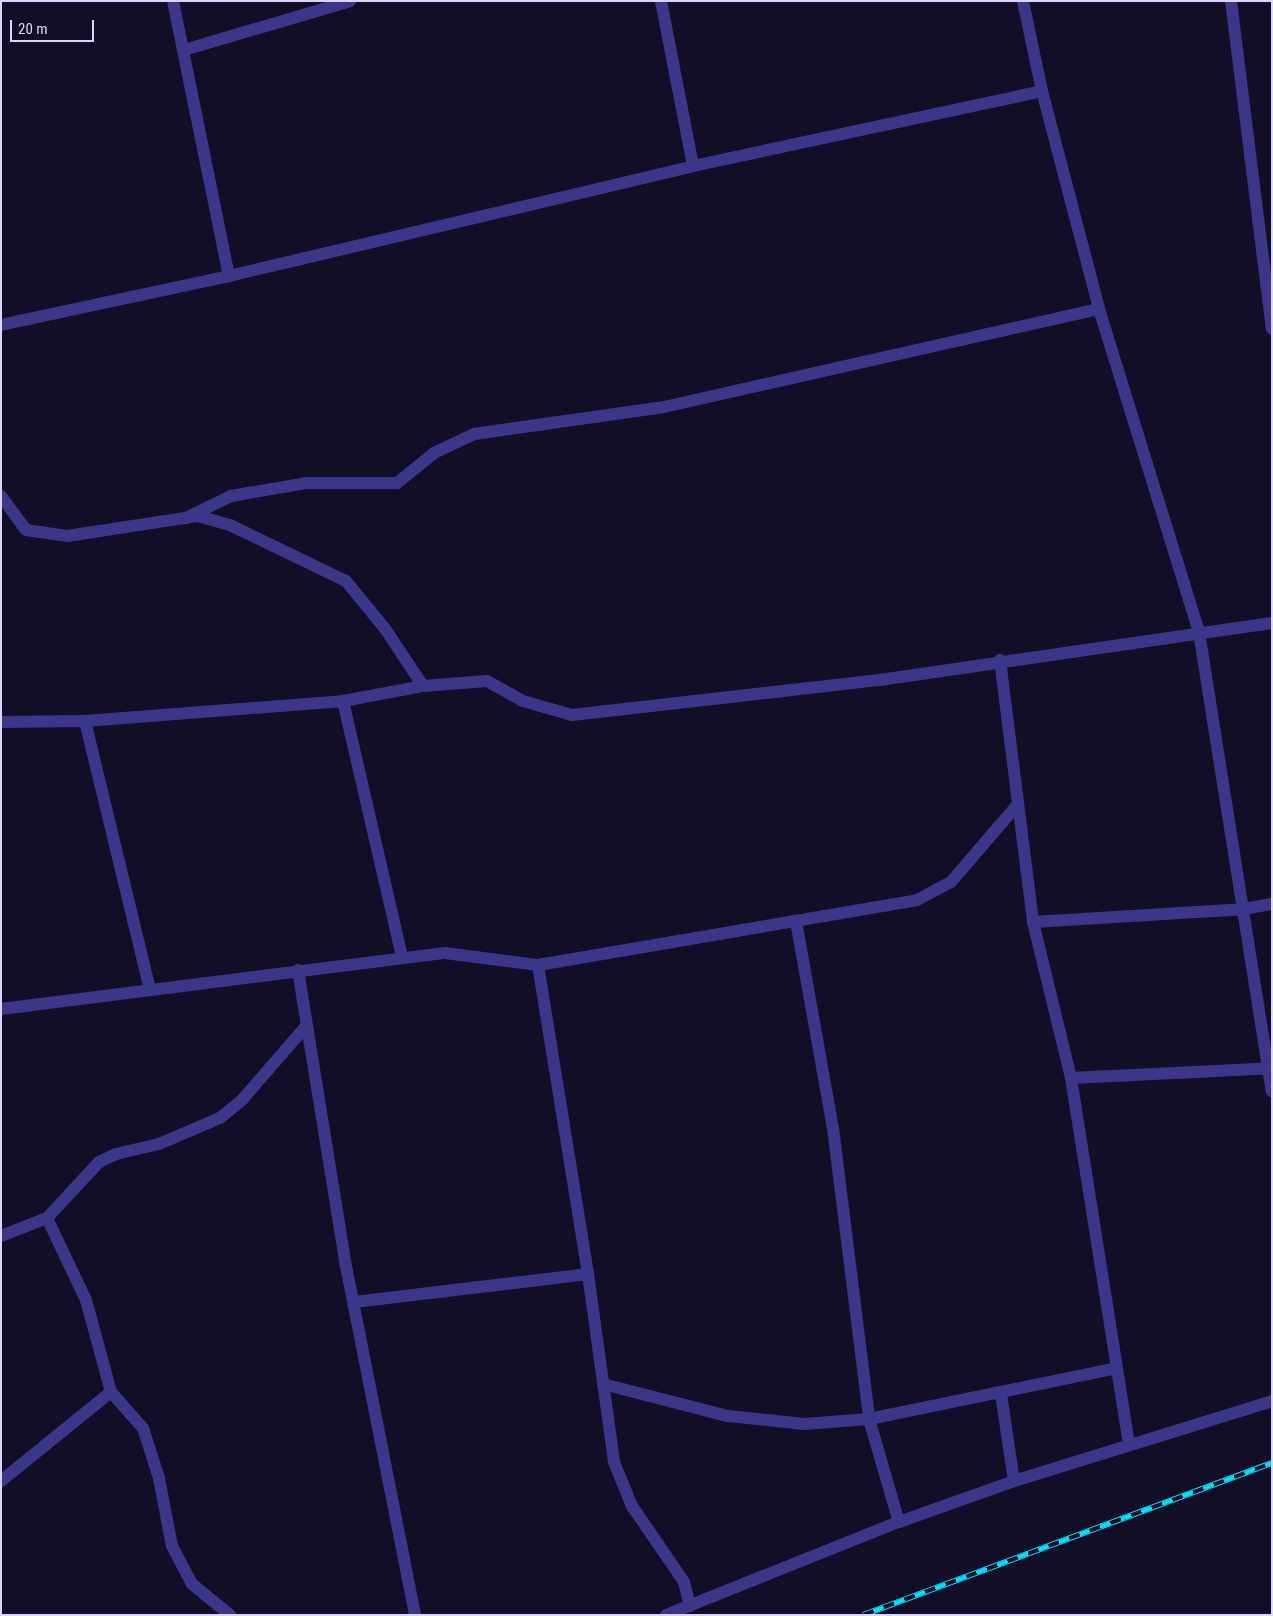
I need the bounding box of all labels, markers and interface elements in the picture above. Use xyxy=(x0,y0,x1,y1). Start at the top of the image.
scale bar xyxy=(12,10,96,42)
text: 20 m xyxy=(18,20,48,38)

